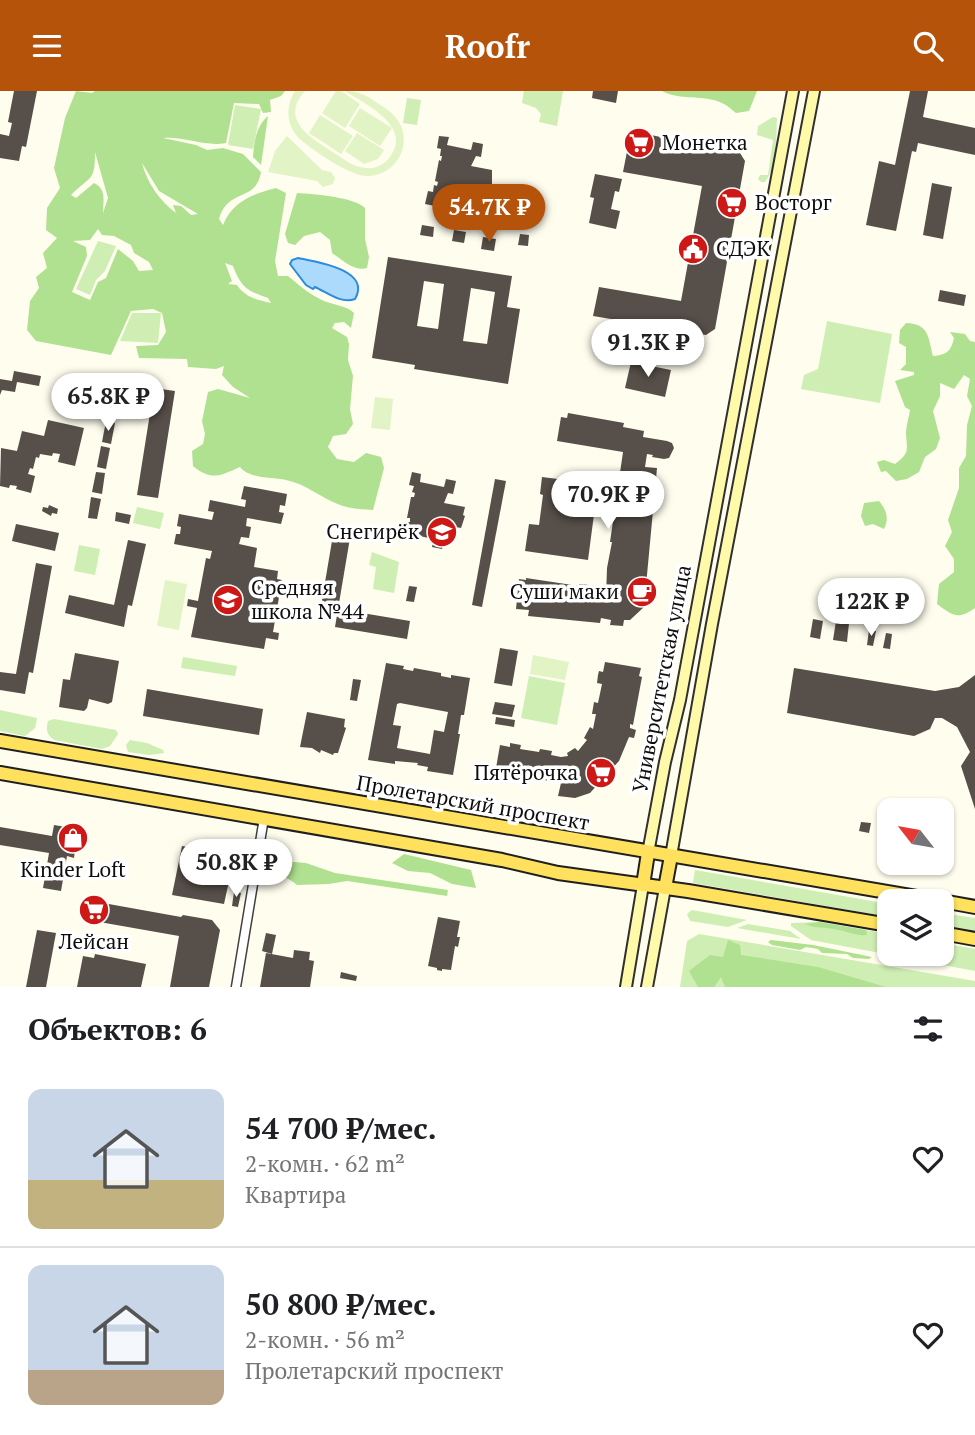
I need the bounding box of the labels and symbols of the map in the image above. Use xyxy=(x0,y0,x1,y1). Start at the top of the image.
supermarket icon: Монетка xyxy=(622,126,656,160)
place label: Монетка xyxy=(662,128,748,156)
pin: 54.7K ₽ xyxy=(424,185,554,244)
supermarket icon: Восторг xyxy=(715,186,749,220)
place label: Восторг xyxy=(755,188,832,216)
public building icon: СДЭК xyxy=(676,232,710,266)
place label: СДЭК xyxy=(716,234,770,262)
pin: 91.3K ₽ xyxy=(583,320,713,379)
pin: 65.8K ₽ xyxy=(43,373,173,433)
pin: 70.9K ₽ xyxy=(543,471,673,531)
school or university icon: Снегирёк xyxy=(425,515,459,549)
place label: Снегирёк xyxy=(326,517,420,545)
street label: Университетская улица xyxy=(625,562,697,795)
place label: Средняя школа №44 xyxy=(251,573,365,625)
cafe icon: Суши маки xyxy=(625,575,659,609)
place label: Суши маки xyxy=(510,577,619,605)
pin: 122K ₽ xyxy=(814,579,928,638)
school or university icon: Средняя школа №44 xyxy=(211,583,245,617)
supermarket icon: Пятёрочка xyxy=(584,756,618,790)
place label: Пятёрочка xyxy=(474,758,578,786)
street label: Пролетарский проспект xyxy=(355,768,592,836)
north arrow xyxy=(877,798,954,875)
shop icon: Kinder Loft xyxy=(56,821,90,855)
pin: 50.8K ₽ xyxy=(171,839,301,899)
place label: Kinder Loft xyxy=(20,855,126,883)
supermarket icon: Лейсан xyxy=(77,893,111,927)
place label: Лейсан xyxy=(58,927,129,955)

